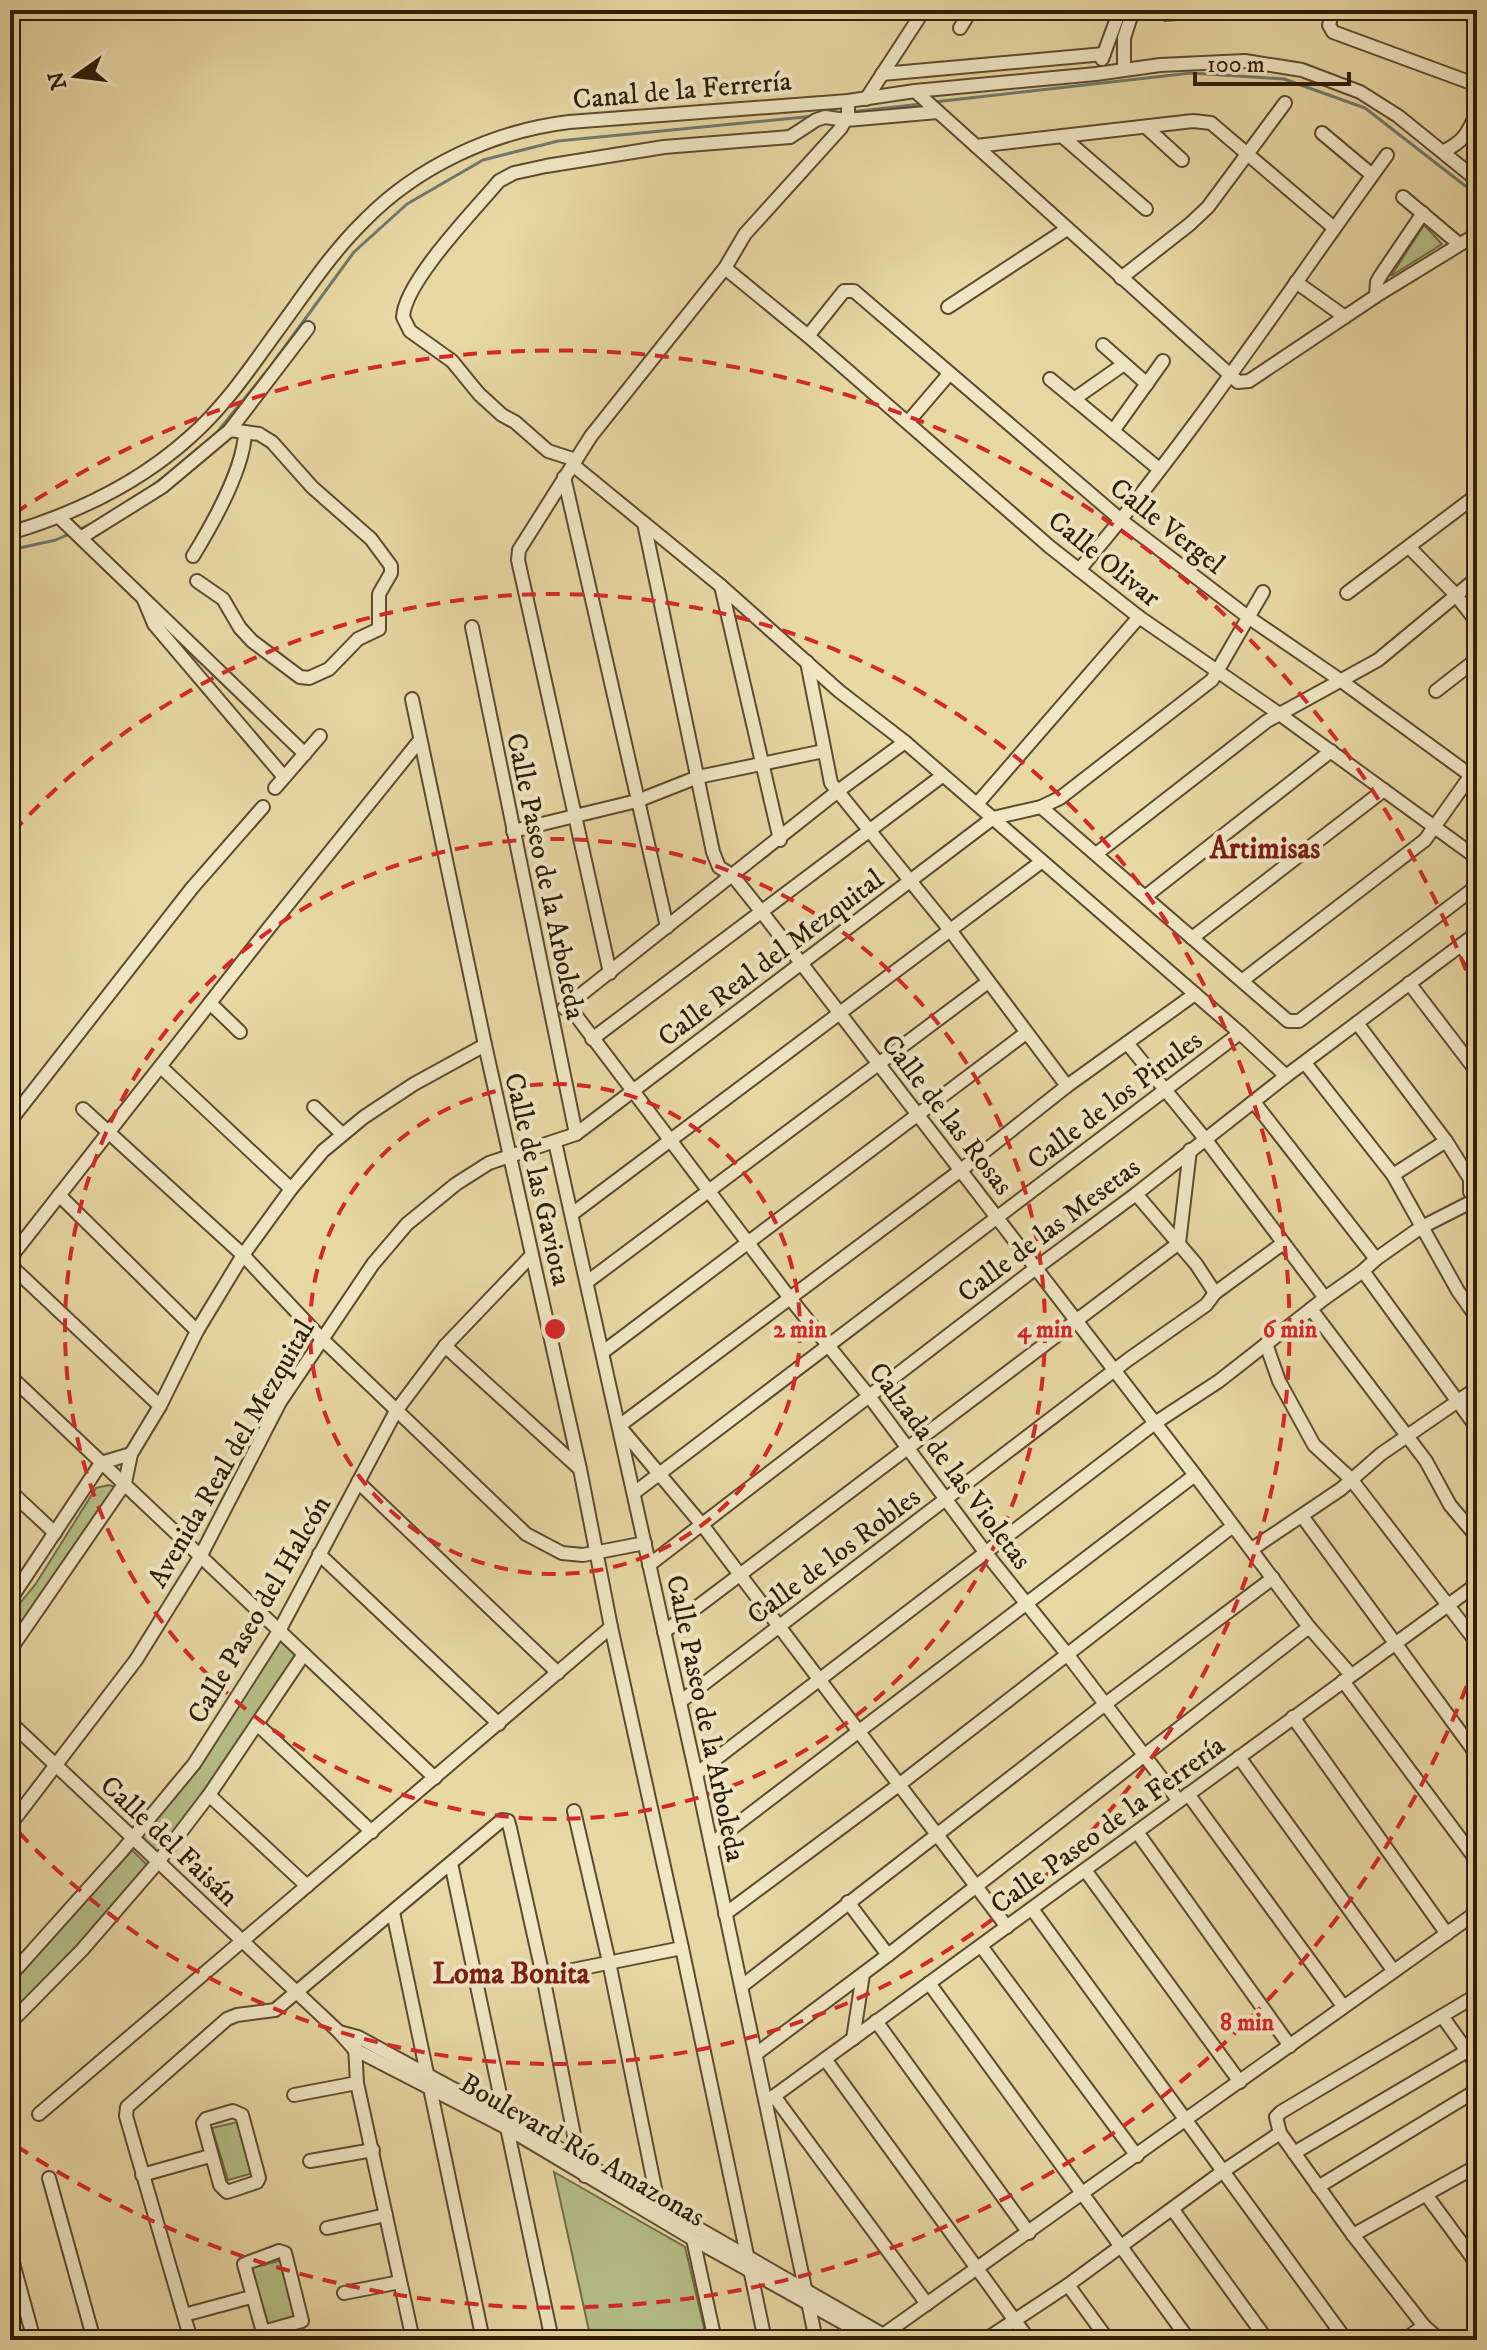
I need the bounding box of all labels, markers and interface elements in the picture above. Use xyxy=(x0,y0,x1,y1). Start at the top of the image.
north arrow xyxy=(36,36,116,116)
scale bar xyxy=(1195,36,1349,86)
text: 100 m xyxy=(1207,50,1265,80)
street label: Canal de la Ferrería xyxy=(571,63,793,117)
text: N xyxy=(43,68,73,93)
street label: Calle Vergel xyxy=(1102,470,1232,582)
street label: Calle Olivar xyxy=(1041,503,1168,616)
street label: Calle Paseo de la Arboleda xyxy=(498,730,593,1023)
district label: Artimisas xyxy=(1209,831,1320,868)
street label: Calle Real del Mezquital xyxy=(651,861,891,1055)
street label: Calle de los Pirules xyxy=(1020,1023,1209,1177)
street label: Calle de las Rosas xyxy=(873,1027,1021,1202)
street label: Calle de las Gaviota xyxy=(496,1069,579,1289)
street label: Calle de las Mesetas xyxy=(951,1150,1147,1310)
street label: Avenida Real del Mezquital xyxy=(140,1313,323,1594)
centre of rings xyxy=(541,1315,569,1343)
text: 2 min xyxy=(773,1315,827,1345)
text: 4 min xyxy=(1017,1315,1073,1345)
text: 6 min xyxy=(1263,1315,1318,1345)
street label: Calzada de las Violetas xyxy=(860,1355,1039,1576)
street label: Calle de los Robles xyxy=(740,1480,928,1633)
street label: Calle Paseo del Halcón xyxy=(180,1489,339,1730)
street label: Calle Paseo de la Arboleda xyxy=(658,1572,753,1865)
street label: Calle Paseo de la Ferrería xyxy=(984,1728,1232,1922)
street label: Calle del Faisán xyxy=(93,1768,246,1914)
district label: Loma Bonita xyxy=(432,1956,591,1993)
text: 8 min xyxy=(1220,2008,1274,2038)
street label: Boulevard Río Amazonas xyxy=(453,2066,711,2235)

